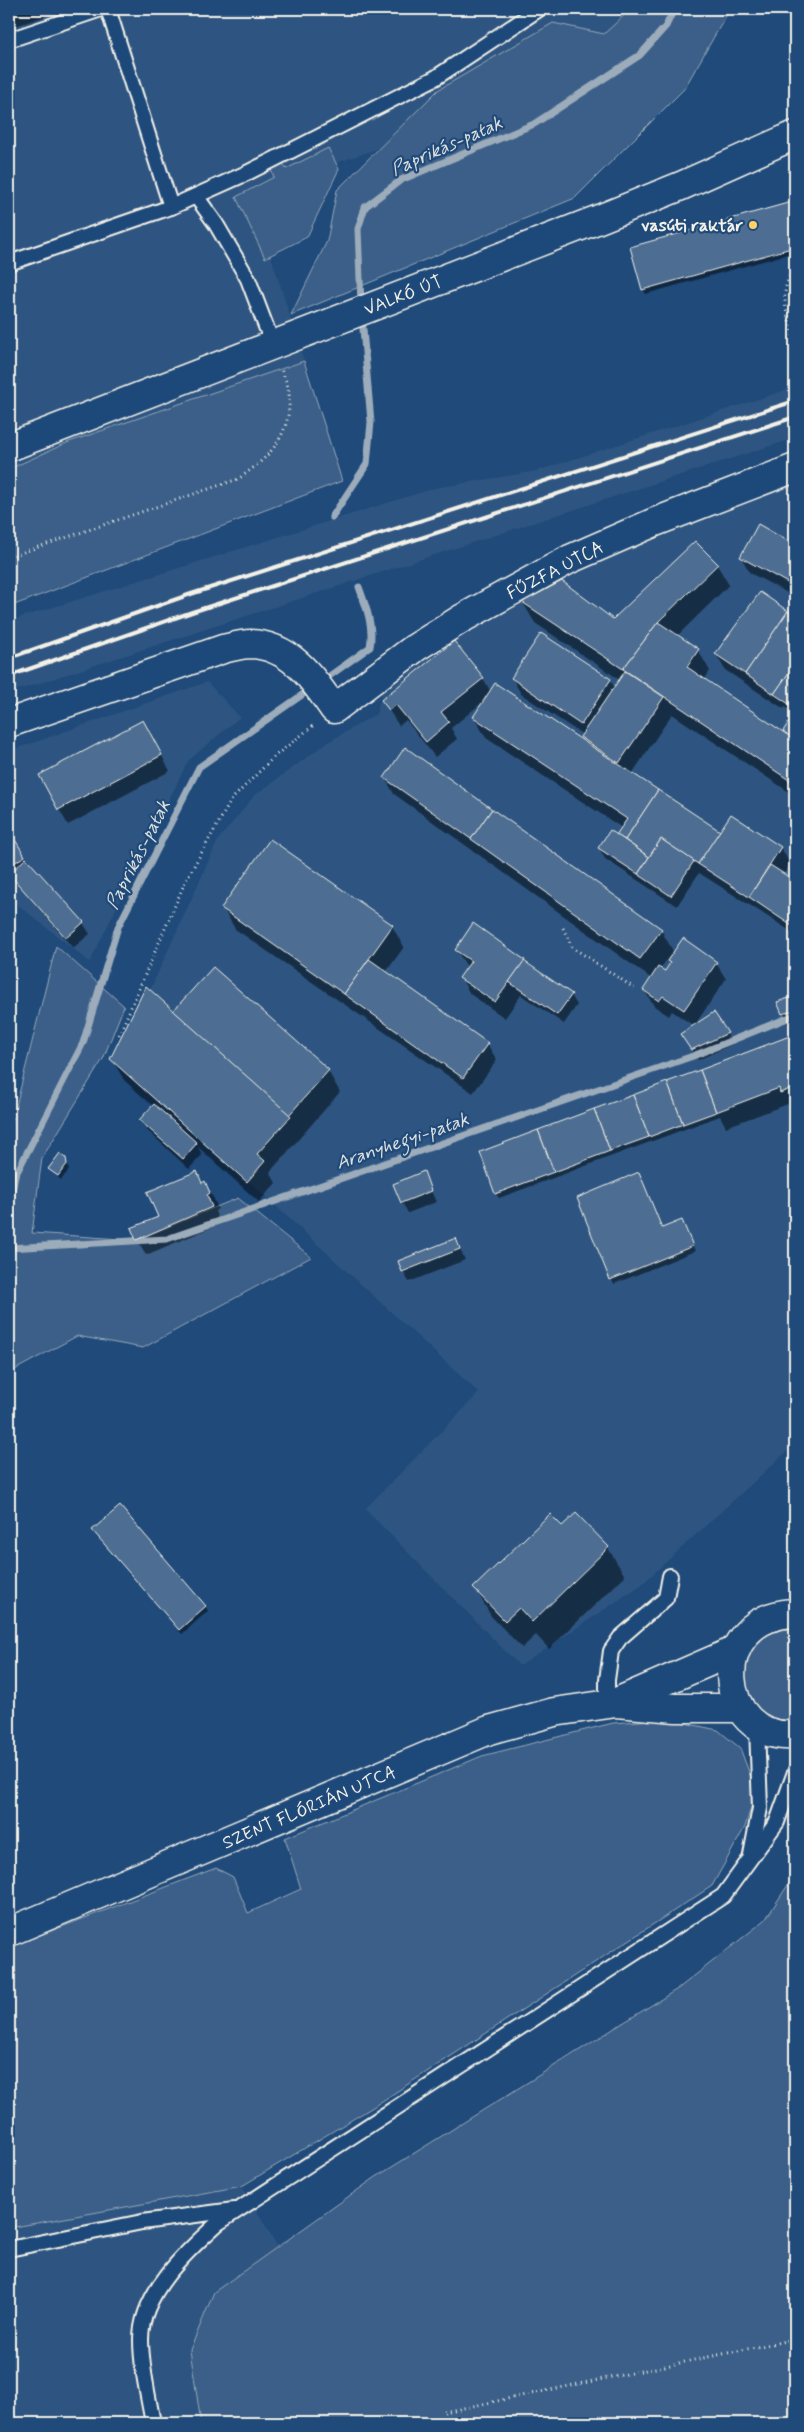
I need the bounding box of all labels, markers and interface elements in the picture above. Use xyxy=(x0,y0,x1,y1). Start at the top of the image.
water label: Paprikás-patak xyxy=(387,110,507,182)
place label: vasúti raktár xyxy=(641,214,743,238)
marker: vasúti raktár xyxy=(747,219,759,231)
street label: VALKÓ ÚT xyxy=(361,270,446,322)
street label: FŰZFA UTCA xyxy=(503,536,608,606)
water label: Paprikás-patak xyxy=(100,795,177,914)
water label: Aranyhegyi-patak xyxy=(333,1107,473,1178)
street label: SZENT FLÓRIÁN UTCA xyxy=(219,1760,400,1855)

